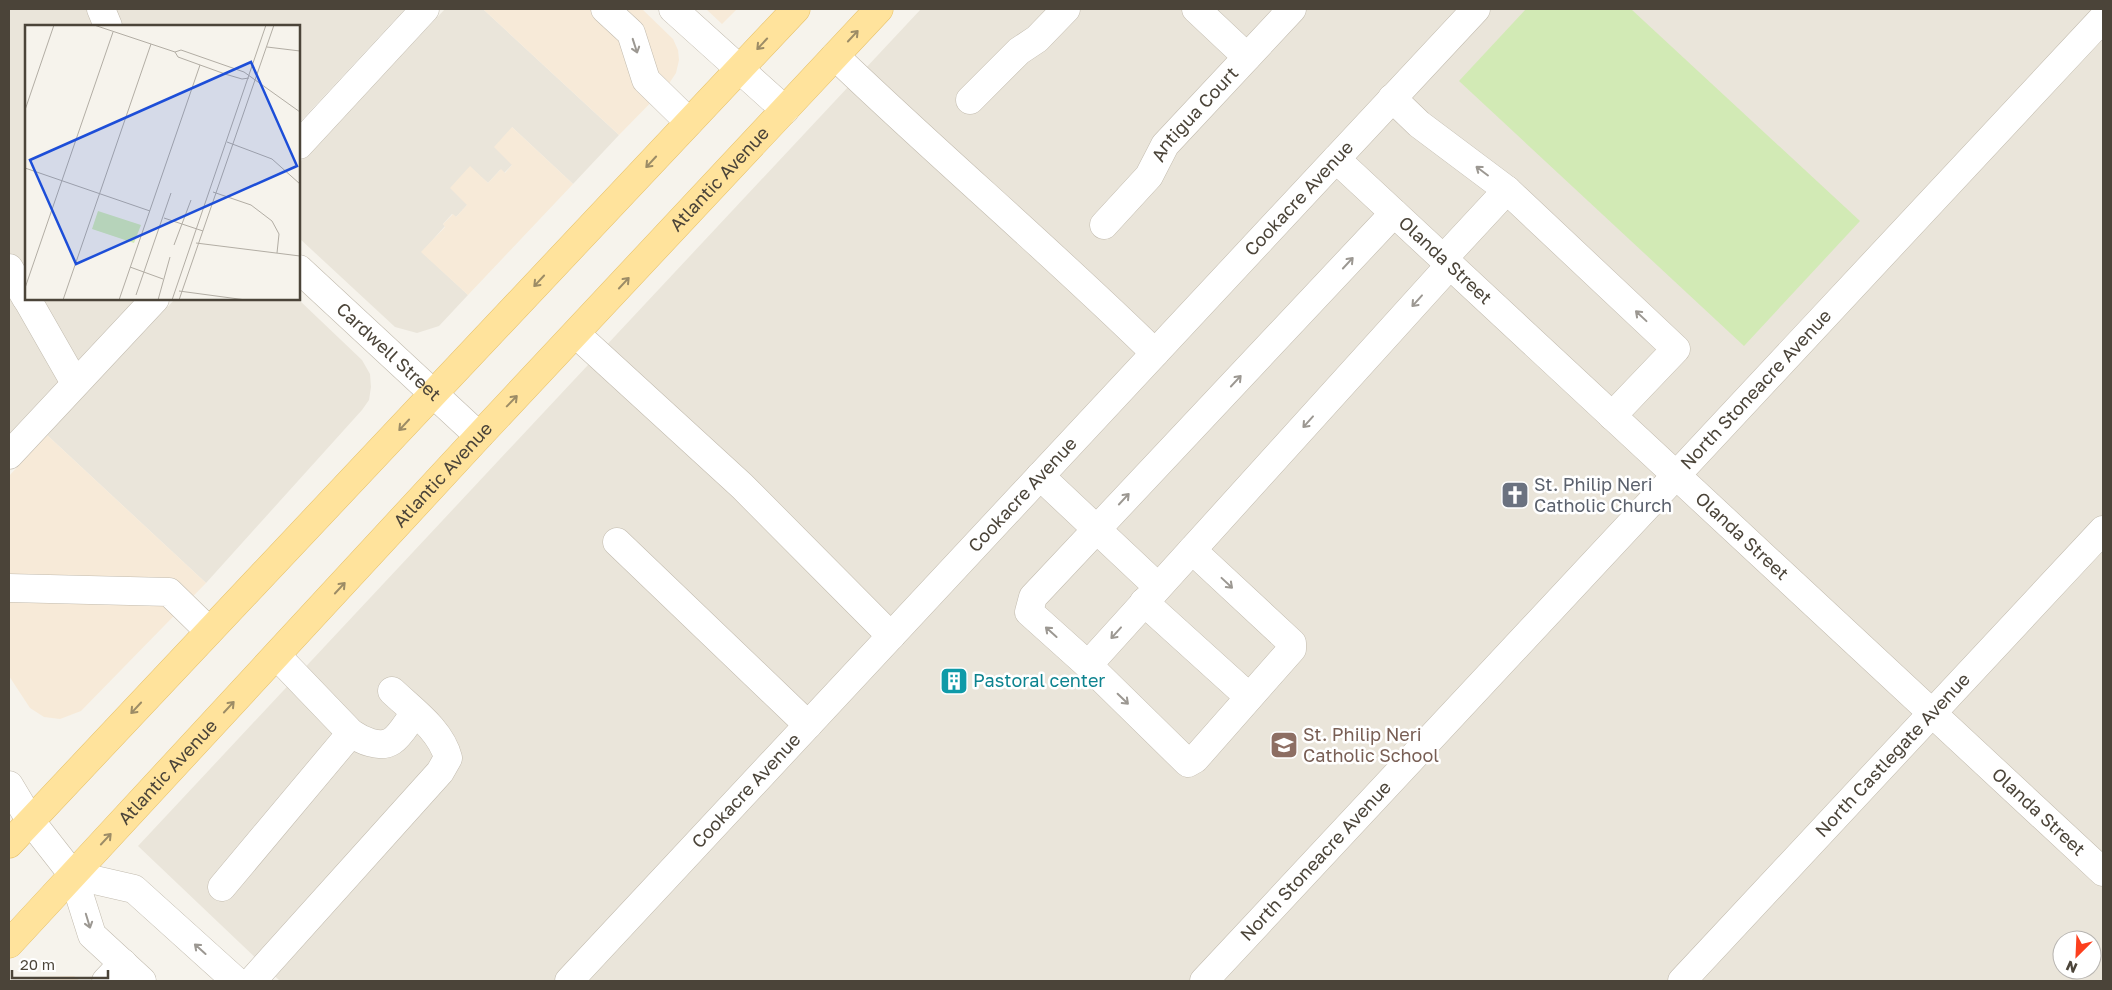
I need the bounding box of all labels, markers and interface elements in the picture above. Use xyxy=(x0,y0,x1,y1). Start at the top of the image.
inset map xyxy=(25,25,300,300)
one-way arrow xyxy=(847,29,859,42)
one-way arrow xyxy=(631,37,640,53)
one-way arrow xyxy=(756,38,768,51)
street label: Antigua Court xyxy=(1146,62,1242,165)
street label: Atlantic Avenue xyxy=(665,122,773,235)
street label: Cookacre Avenue xyxy=(1239,136,1357,260)
one-way arrow xyxy=(645,156,657,169)
one-way arrow xyxy=(1475,166,1489,176)
street label: Olanda Street xyxy=(1395,211,1497,308)
one-way arrow xyxy=(1342,256,1354,269)
one-way arrow xyxy=(533,274,545,287)
one-way arrow xyxy=(618,276,630,289)
one-way arrow xyxy=(1411,295,1423,308)
street label: Cardwell Street xyxy=(332,297,446,405)
street label: North Stoneacre Avenue xyxy=(1675,304,1835,473)
one-way arrow xyxy=(1634,310,1647,322)
one-way arrow xyxy=(1230,374,1242,387)
one-way arrow xyxy=(506,395,518,407)
one-way arrow xyxy=(1302,415,1314,428)
street label: Atlantic Avenue xyxy=(388,417,496,531)
one-way arrow xyxy=(398,418,410,431)
street label: Cookacre Avenue xyxy=(963,432,1081,556)
place label: St. Philip Neri Catholic Church xyxy=(1534,473,1672,516)
church icon: St. Philip Neri Catholic Church xyxy=(1500,480,1530,510)
street label: Olanda Street xyxy=(1691,487,1794,584)
one-way arrow xyxy=(1118,492,1130,505)
one-way arrow xyxy=(1221,577,1234,589)
one-way arrow xyxy=(334,582,345,595)
one-way arrow xyxy=(1045,626,1058,638)
one-way arrow xyxy=(1111,626,1122,639)
building icon: Pastoral center xyxy=(939,666,969,696)
street label: North Castlegate Avenue xyxy=(1810,668,1974,841)
place label: Pastoral center xyxy=(973,669,1105,691)
one-way arrow xyxy=(1116,693,1129,705)
one-way arrow xyxy=(223,701,235,714)
one-way arrow xyxy=(130,702,142,715)
street label: Atlantic Avenue xyxy=(113,714,221,829)
place label: St. Philip Neri Catholic School xyxy=(1303,723,1439,766)
street label: Cookacre Avenue xyxy=(687,728,805,852)
school or university icon: St. Philip Neri Catholic School xyxy=(1269,730,1299,760)
street label: Olanda Street xyxy=(1988,762,2090,860)
street label: North Stoneacre Avenue xyxy=(1235,776,1395,945)
one-way arrow xyxy=(100,833,112,846)
one-way arrow xyxy=(83,913,93,929)
north arrow xyxy=(2052,930,2102,980)
one-way arrow xyxy=(193,943,206,954)
scale bar xyxy=(12,948,109,980)
text: 20 m xyxy=(20,955,55,973)
text: N xyxy=(2063,957,2080,977)

